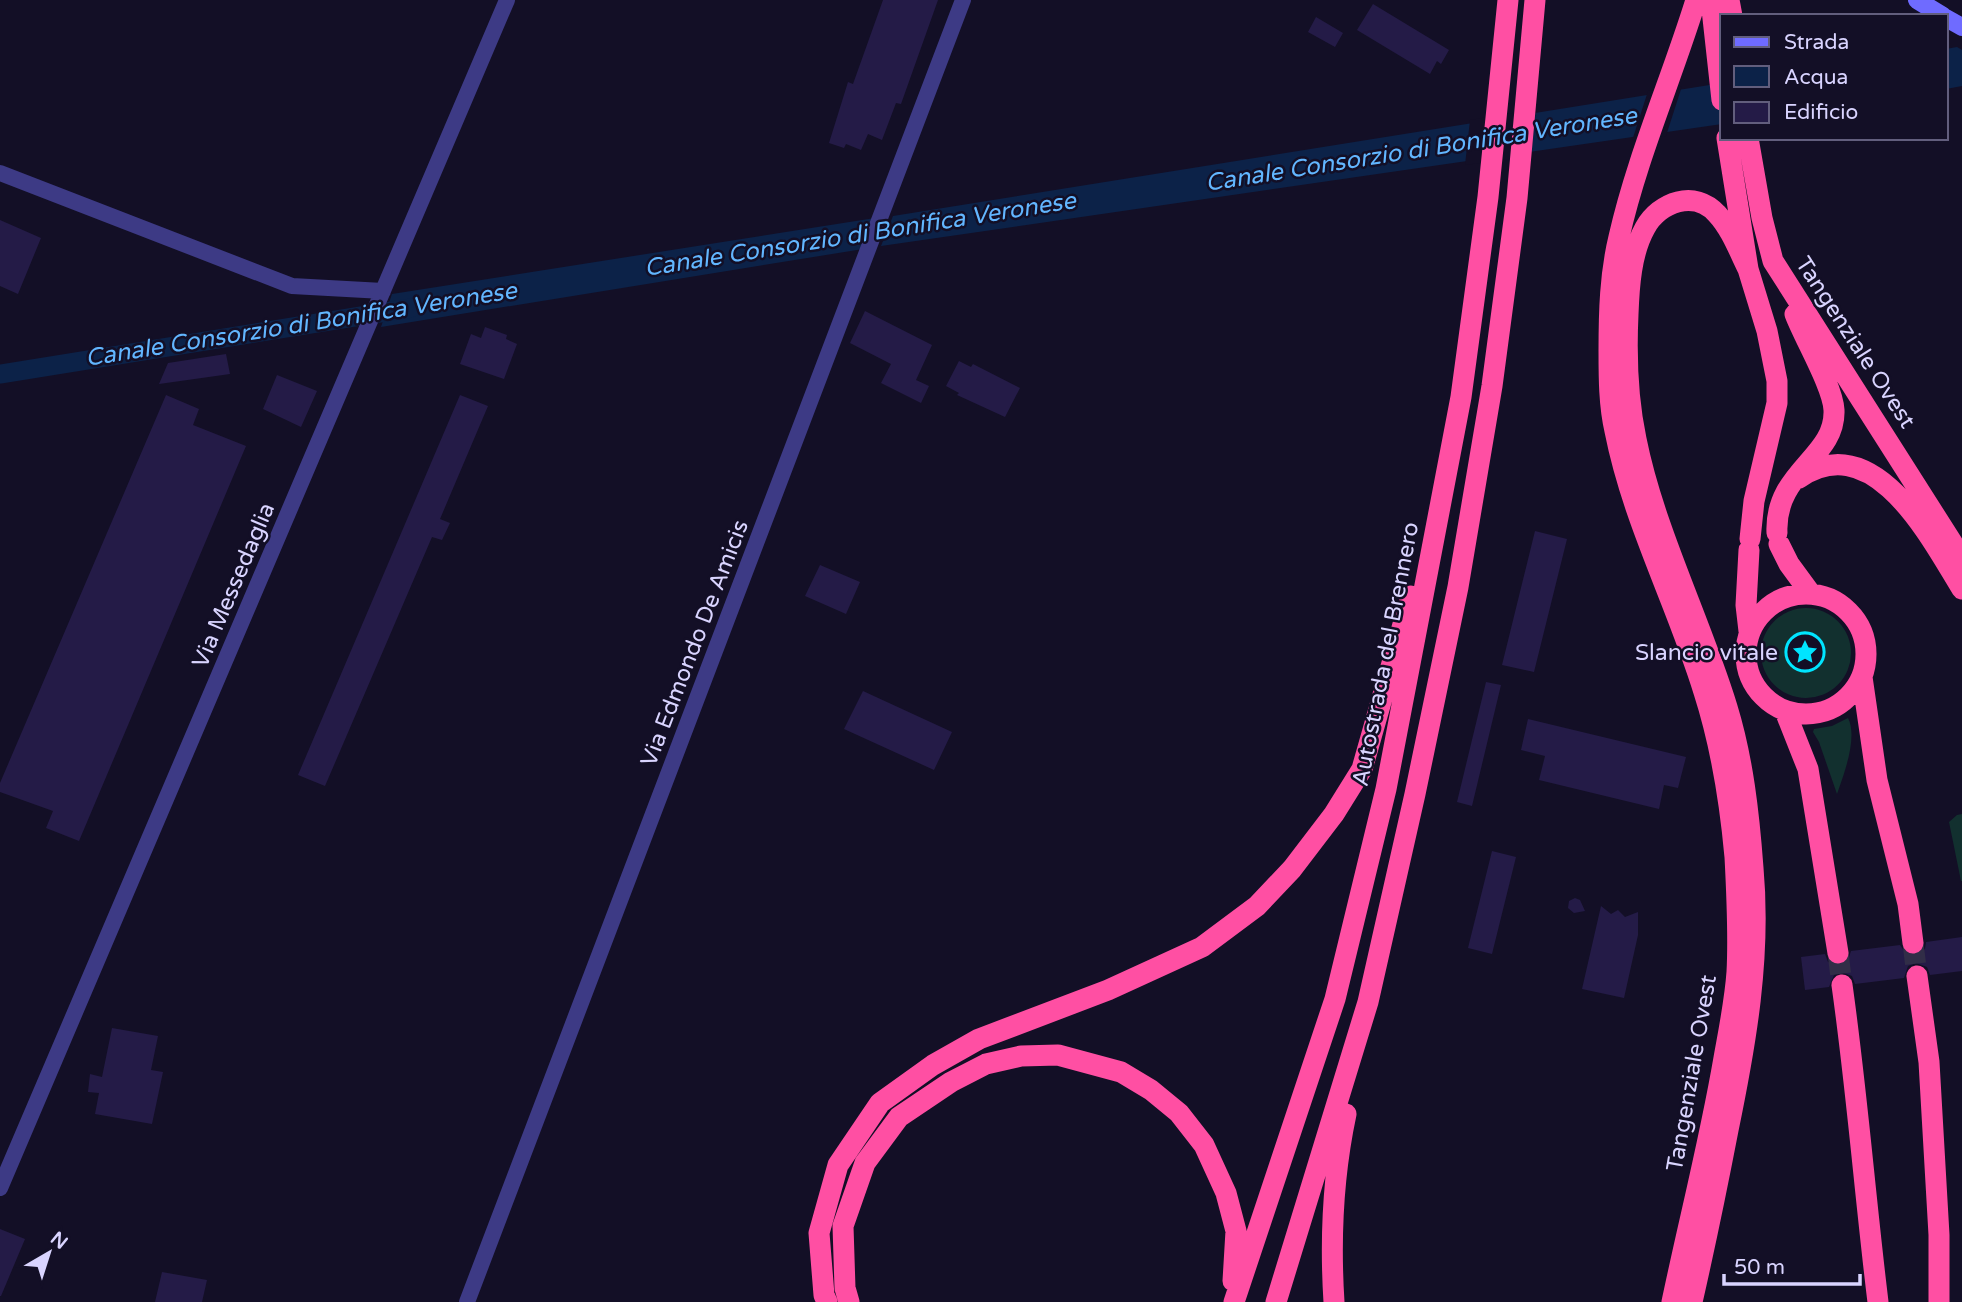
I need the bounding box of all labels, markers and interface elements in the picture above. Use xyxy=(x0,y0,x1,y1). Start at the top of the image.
legend xyxy=(1720,14,1948,140)
text: Strada xyxy=(1784,30,1849,55)
text: Acqua xyxy=(1784,65,1848,90)
text: Edificio xyxy=(1784,100,1858,125)
water label: Canale Consorzio di Bonifica Veronese xyxy=(1203,101,1640,198)
water label: Canale Consorzio di Bonifica Veronese xyxy=(642,186,1079,283)
street label: Tangenziale Ovest xyxy=(1789,251,1921,434)
water label: Canale Consorzio di Bonifica Veronese xyxy=(83,276,520,373)
street label: Via Messedaglia xyxy=(187,499,281,672)
street label: Via Edmondo De Amicis xyxy=(635,516,755,770)
street label: Autostrada del Brennero xyxy=(1347,520,1425,789)
place icon: Slancio vitale xyxy=(1784,631,1826,673)
place label: Slancio vitale xyxy=(1635,639,1778,667)
street label: Tangenziale Ovest xyxy=(1661,973,1723,1174)
north arrow xyxy=(14,1218,84,1288)
text: N xyxy=(46,1227,72,1254)
scale bar xyxy=(1724,1242,1860,1286)
text: 50 m xyxy=(1734,1255,1785,1280)

